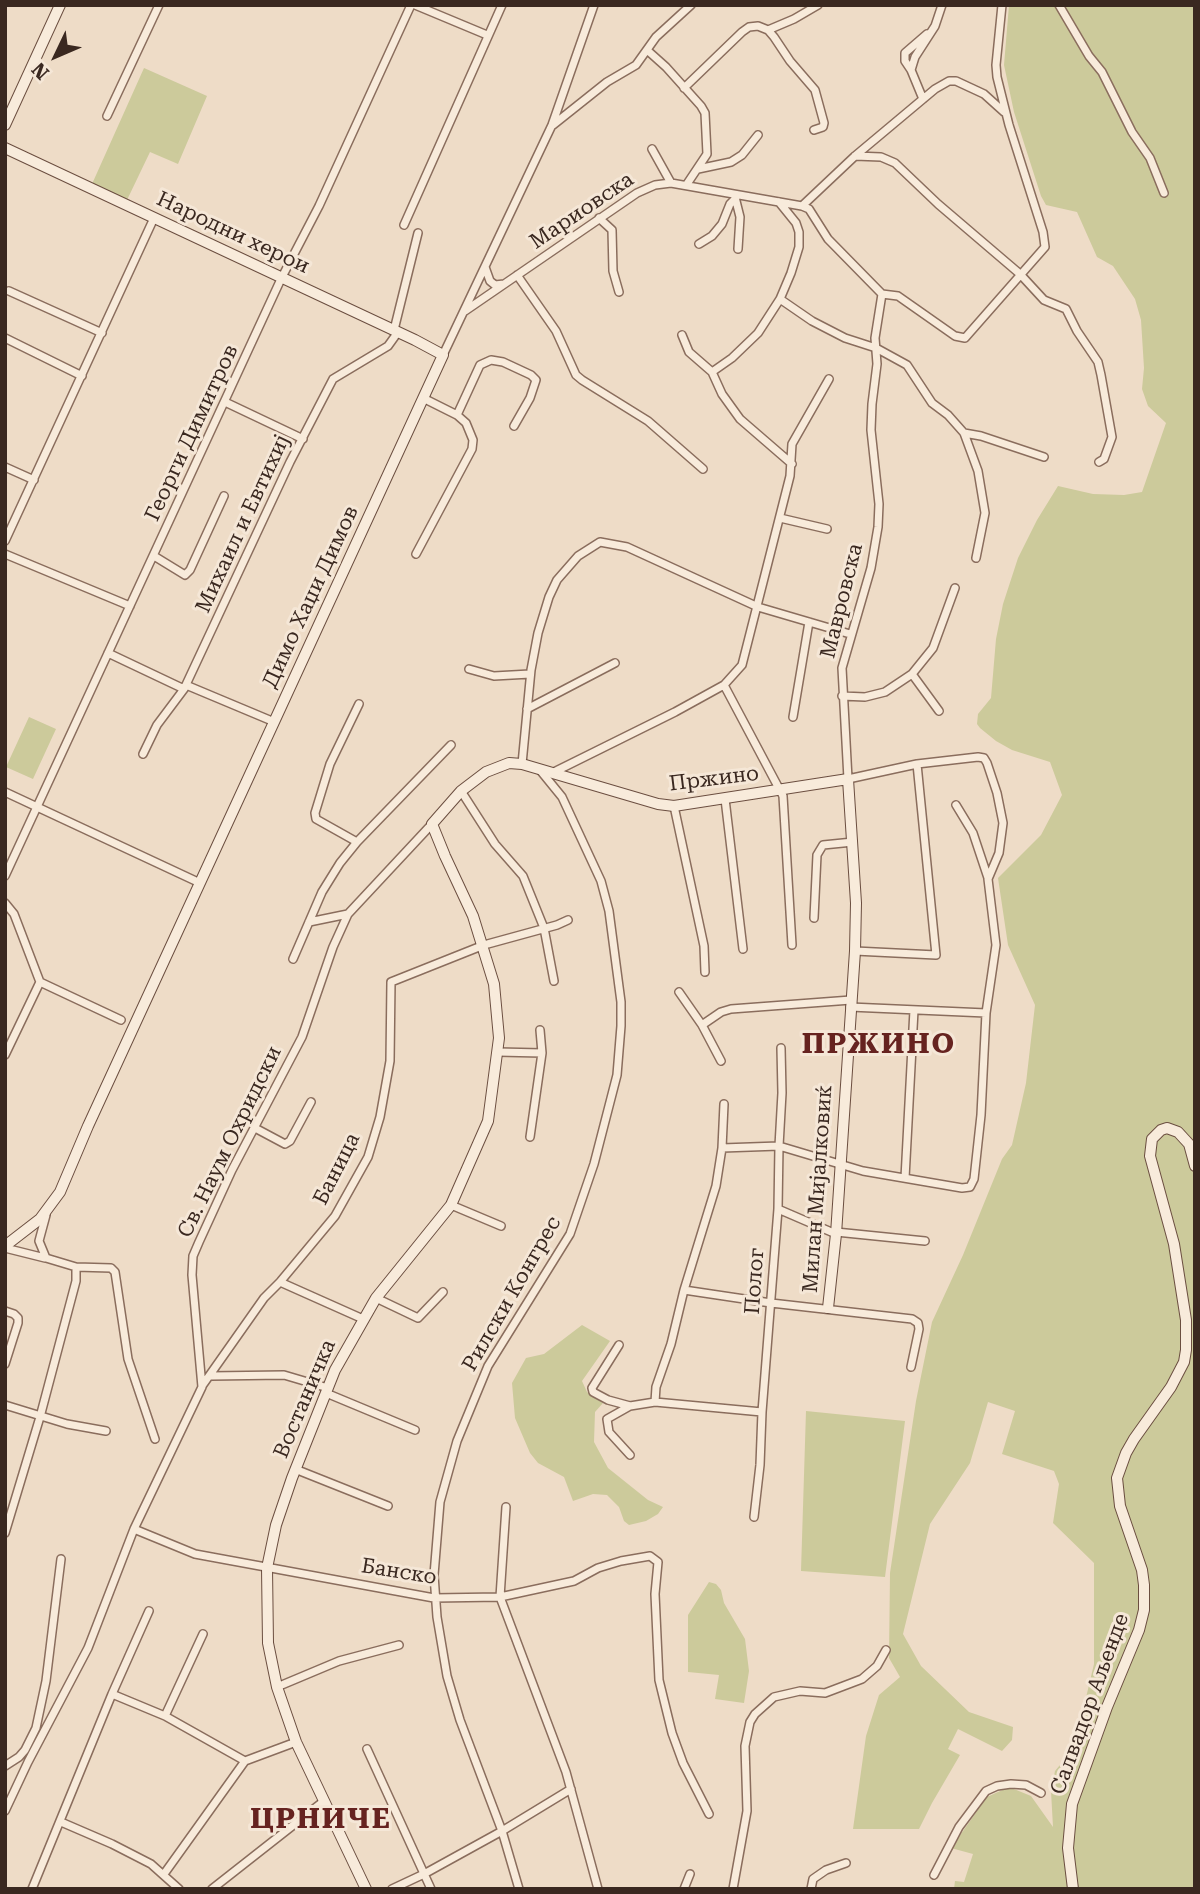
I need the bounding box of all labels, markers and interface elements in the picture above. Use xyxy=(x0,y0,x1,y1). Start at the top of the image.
north arrow xyxy=(21,21,91,91)
text: N xyxy=(27,58,54,84)
street label: Мариовска xyxy=(525,167,639,255)
street label: Народни херои xyxy=(153,187,313,279)
street label: Георги Димитров xyxy=(140,341,244,525)
street label: Михаил и Евтихиј xyxy=(191,431,295,617)
street label: Димо Хаџи Димов xyxy=(258,502,364,692)
street label: Мавровска xyxy=(816,541,868,661)
street label: Пржино xyxy=(668,761,760,797)
district label: ПРЖИНО xyxy=(803,1028,955,1062)
street label: Св. Наум Охридски xyxy=(173,1042,287,1242)
street label: Милан Мијалковиќ xyxy=(798,1084,838,1294)
street label: Баница xyxy=(308,1129,366,1209)
street label: Рилски Конгрес xyxy=(457,1212,567,1376)
street label: Полог xyxy=(740,1247,770,1315)
street label: Востаничка xyxy=(269,1336,341,1462)
street label: Банско xyxy=(360,1554,438,1590)
street label: Салвадор Аљенде xyxy=(1046,1610,1134,1798)
district label: ЦРНИЧЕ xyxy=(251,1803,391,1837)

